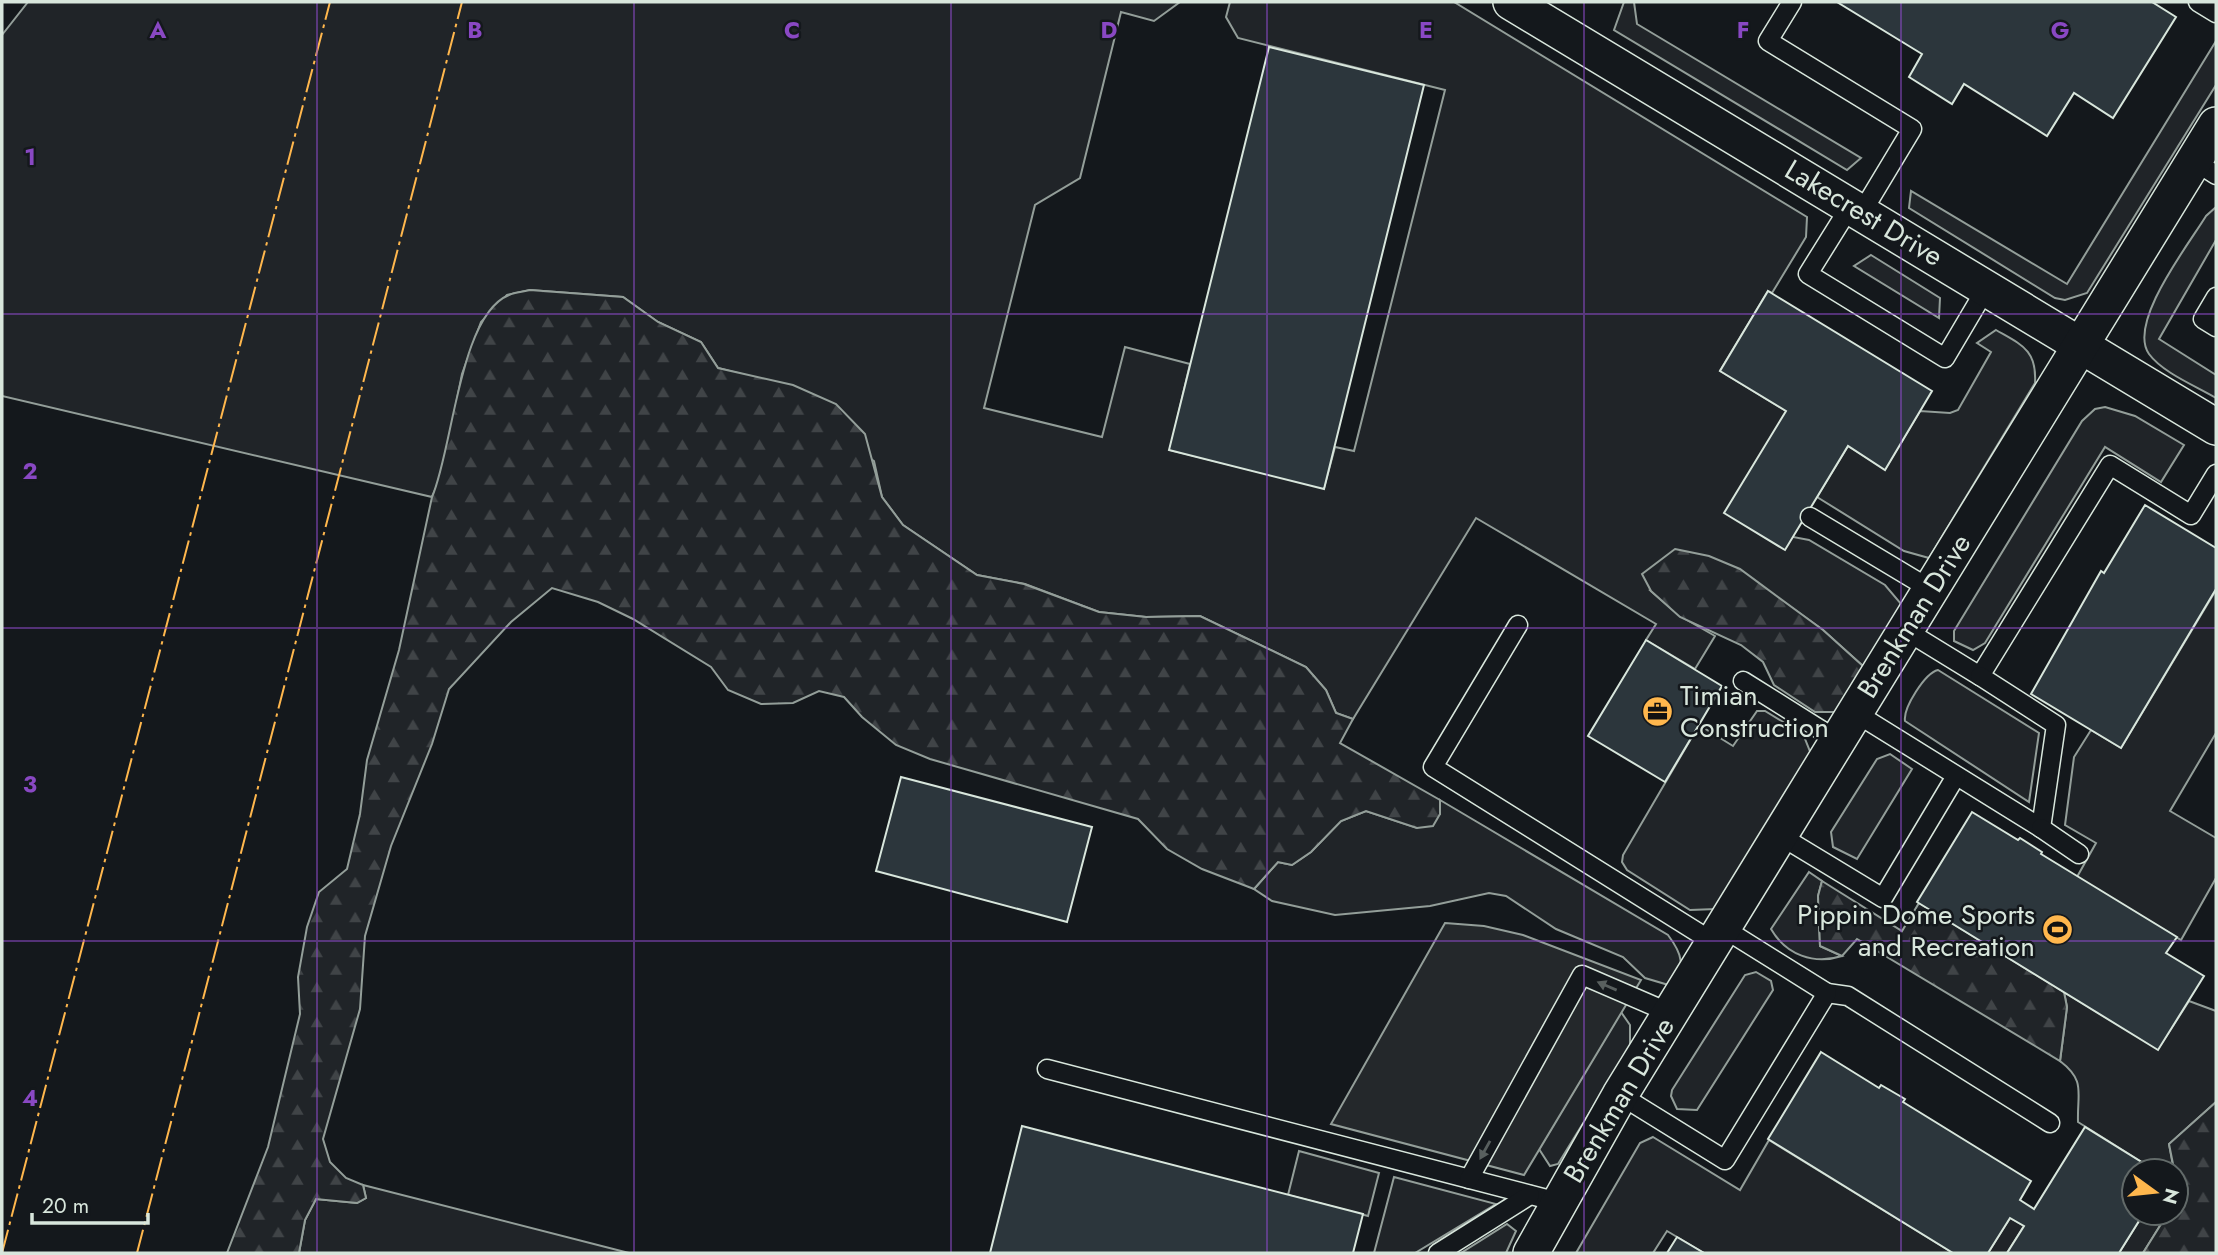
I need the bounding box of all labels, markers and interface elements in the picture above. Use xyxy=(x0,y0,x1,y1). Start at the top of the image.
text: A xyxy=(149,13,167,47)
text: B xyxy=(467,13,483,47)
text: C xyxy=(784,13,800,47)
text: D xyxy=(1101,13,1118,47)
text: E xyxy=(1419,13,1433,47)
text: F xyxy=(1737,13,1749,47)
text: G xyxy=(2051,13,2069,47)
text: 1 xyxy=(24,140,36,174)
street label: Lakecrest Drive xyxy=(1777,150,1951,276)
text: 2 xyxy=(22,454,38,488)
street label: Brenkman Drive xyxy=(1847,526,1981,706)
place label: Timian Construction xyxy=(1680,675,1829,748)
office icon: Timian Construction xyxy=(1640,694,1674,728)
text: 3 xyxy=(23,767,37,801)
place label: Pippin Dome Sports and Recreation xyxy=(1797,894,2035,967)
sports icon: Pippin Dome Sports and Recreation xyxy=(2041,913,2075,947)
one-way arrow xyxy=(1597,980,1618,991)
street label: Brenkman Drive xyxy=(1553,1009,1685,1191)
text: 4 xyxy=(22,1081,38,1115)
one-way arrow xyxy=(1479,1140,1491,1159)
north arrow xyxy=(2120,1157,2190,1227)
scale bar xyxy=(32,1182,147,1226)
text: N xyxy=(2156,1185,2186,1207)
text: 20 m xyxy=(42,1191,89,1221)

